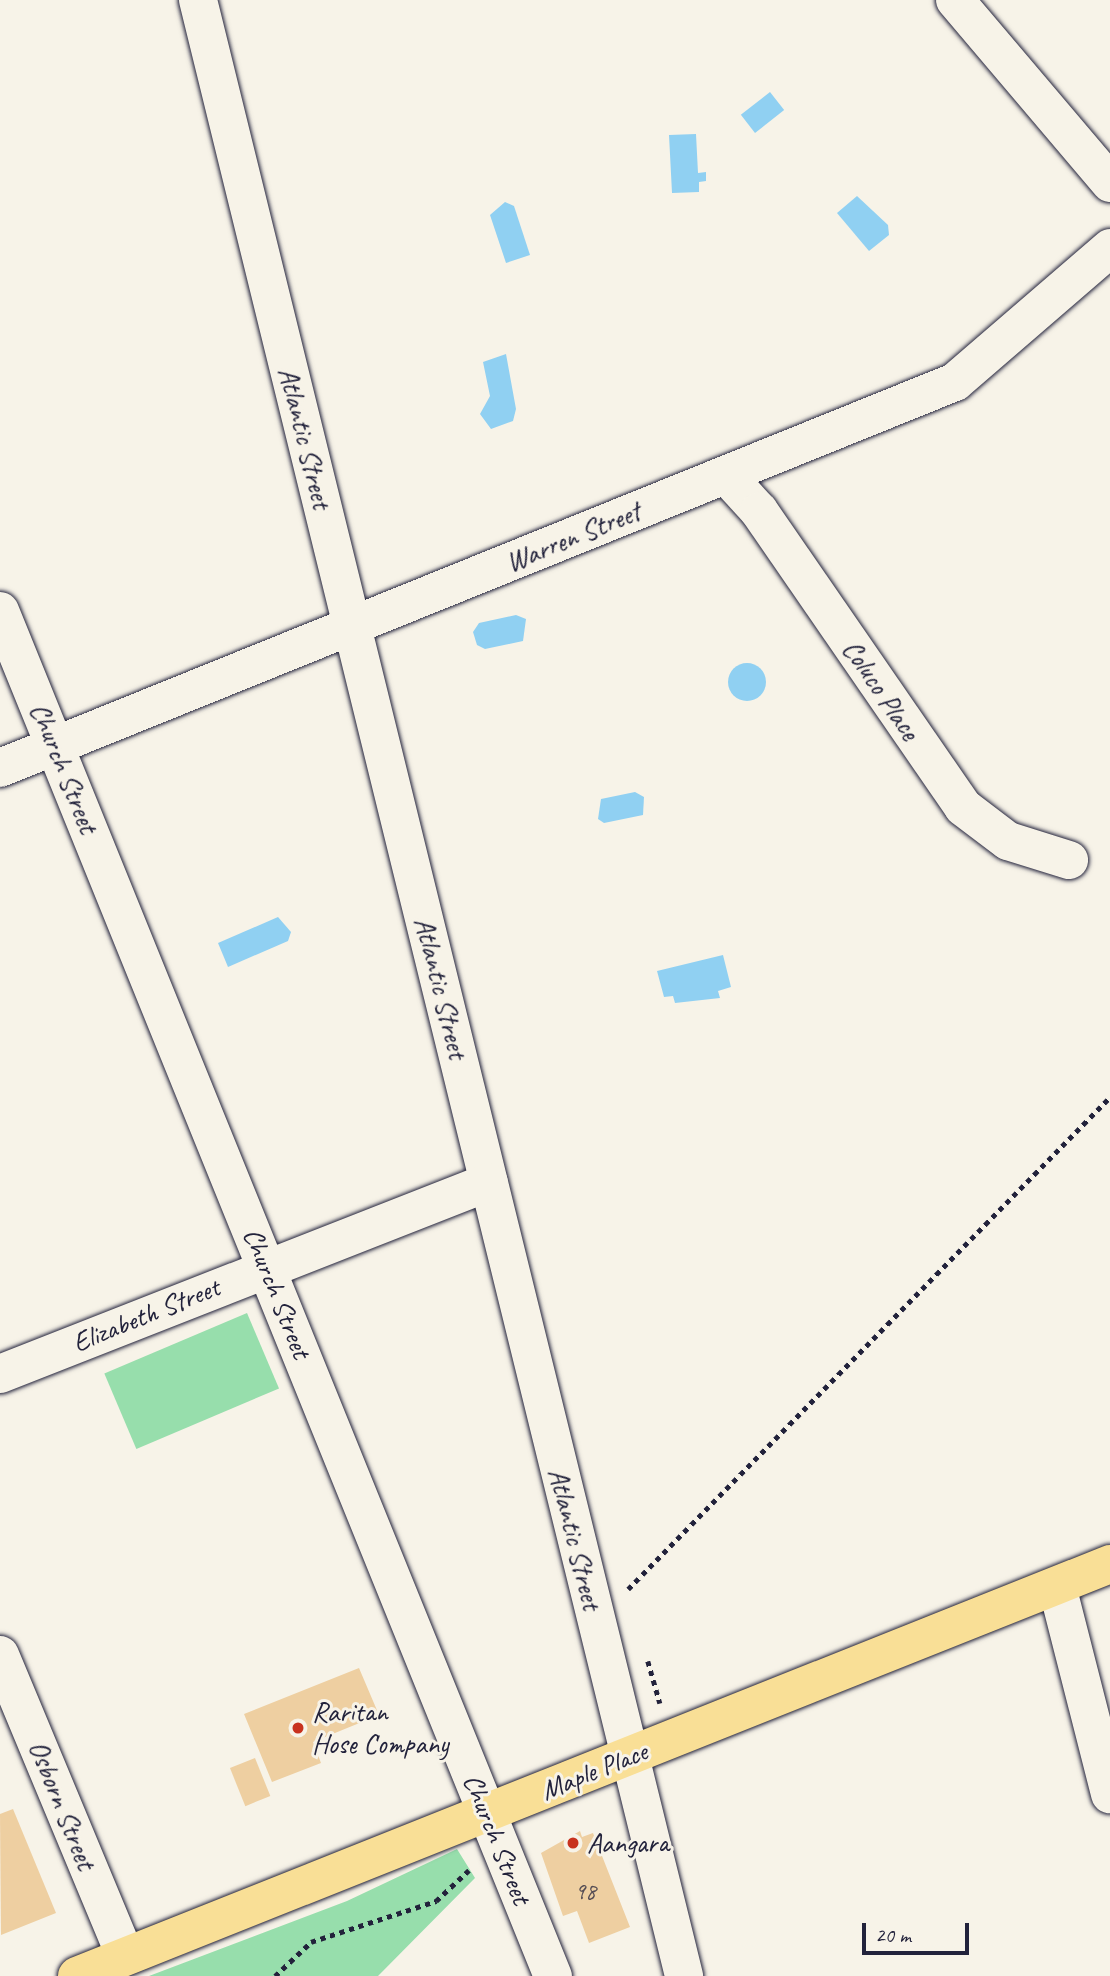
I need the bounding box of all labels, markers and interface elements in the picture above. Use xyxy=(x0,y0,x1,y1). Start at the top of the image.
street label: Atlantic Street xyxy=(271,364,339,512)
street label: Warren Street xyxy=(501,495,645,579)
street label: Coluco Place xyxy=(835,633,927,747)
street label: Church Street xyxy=(23,698,105,838)
street label: Atlantic Street xyxy=(407,914,475,1062)
street label: Church Street xyxy=(236,1223,318,1363)
street label: Elizabeth Street xyxy=(67,1270,225,1360)
street label: Atlantic Street xyxy=(541,1465,609,1613)
place label: Raritan Hose Company xyxy=(312,1695,446,1761)
marker: Raritan Hose Company xyxy=(290,1720,306,1736)
street label: Maple Place xyxy=(535,1734,653,1808)
street label: Osborn Street xyxy=(21,1736,103,1874)
street label: Church Street xyxy=(456,1769,538,1909)
place label: Aangara xyxy=(587,1826,669,1860)
marker: Aangara xyxy=(565,1835,581,1851)
house number: 98 xyxy=(574,1878,596,1906)
scale bar xyxy=(865,1910,972,1954)
text: 20 m xyxy=(875,1922,911,1948)

